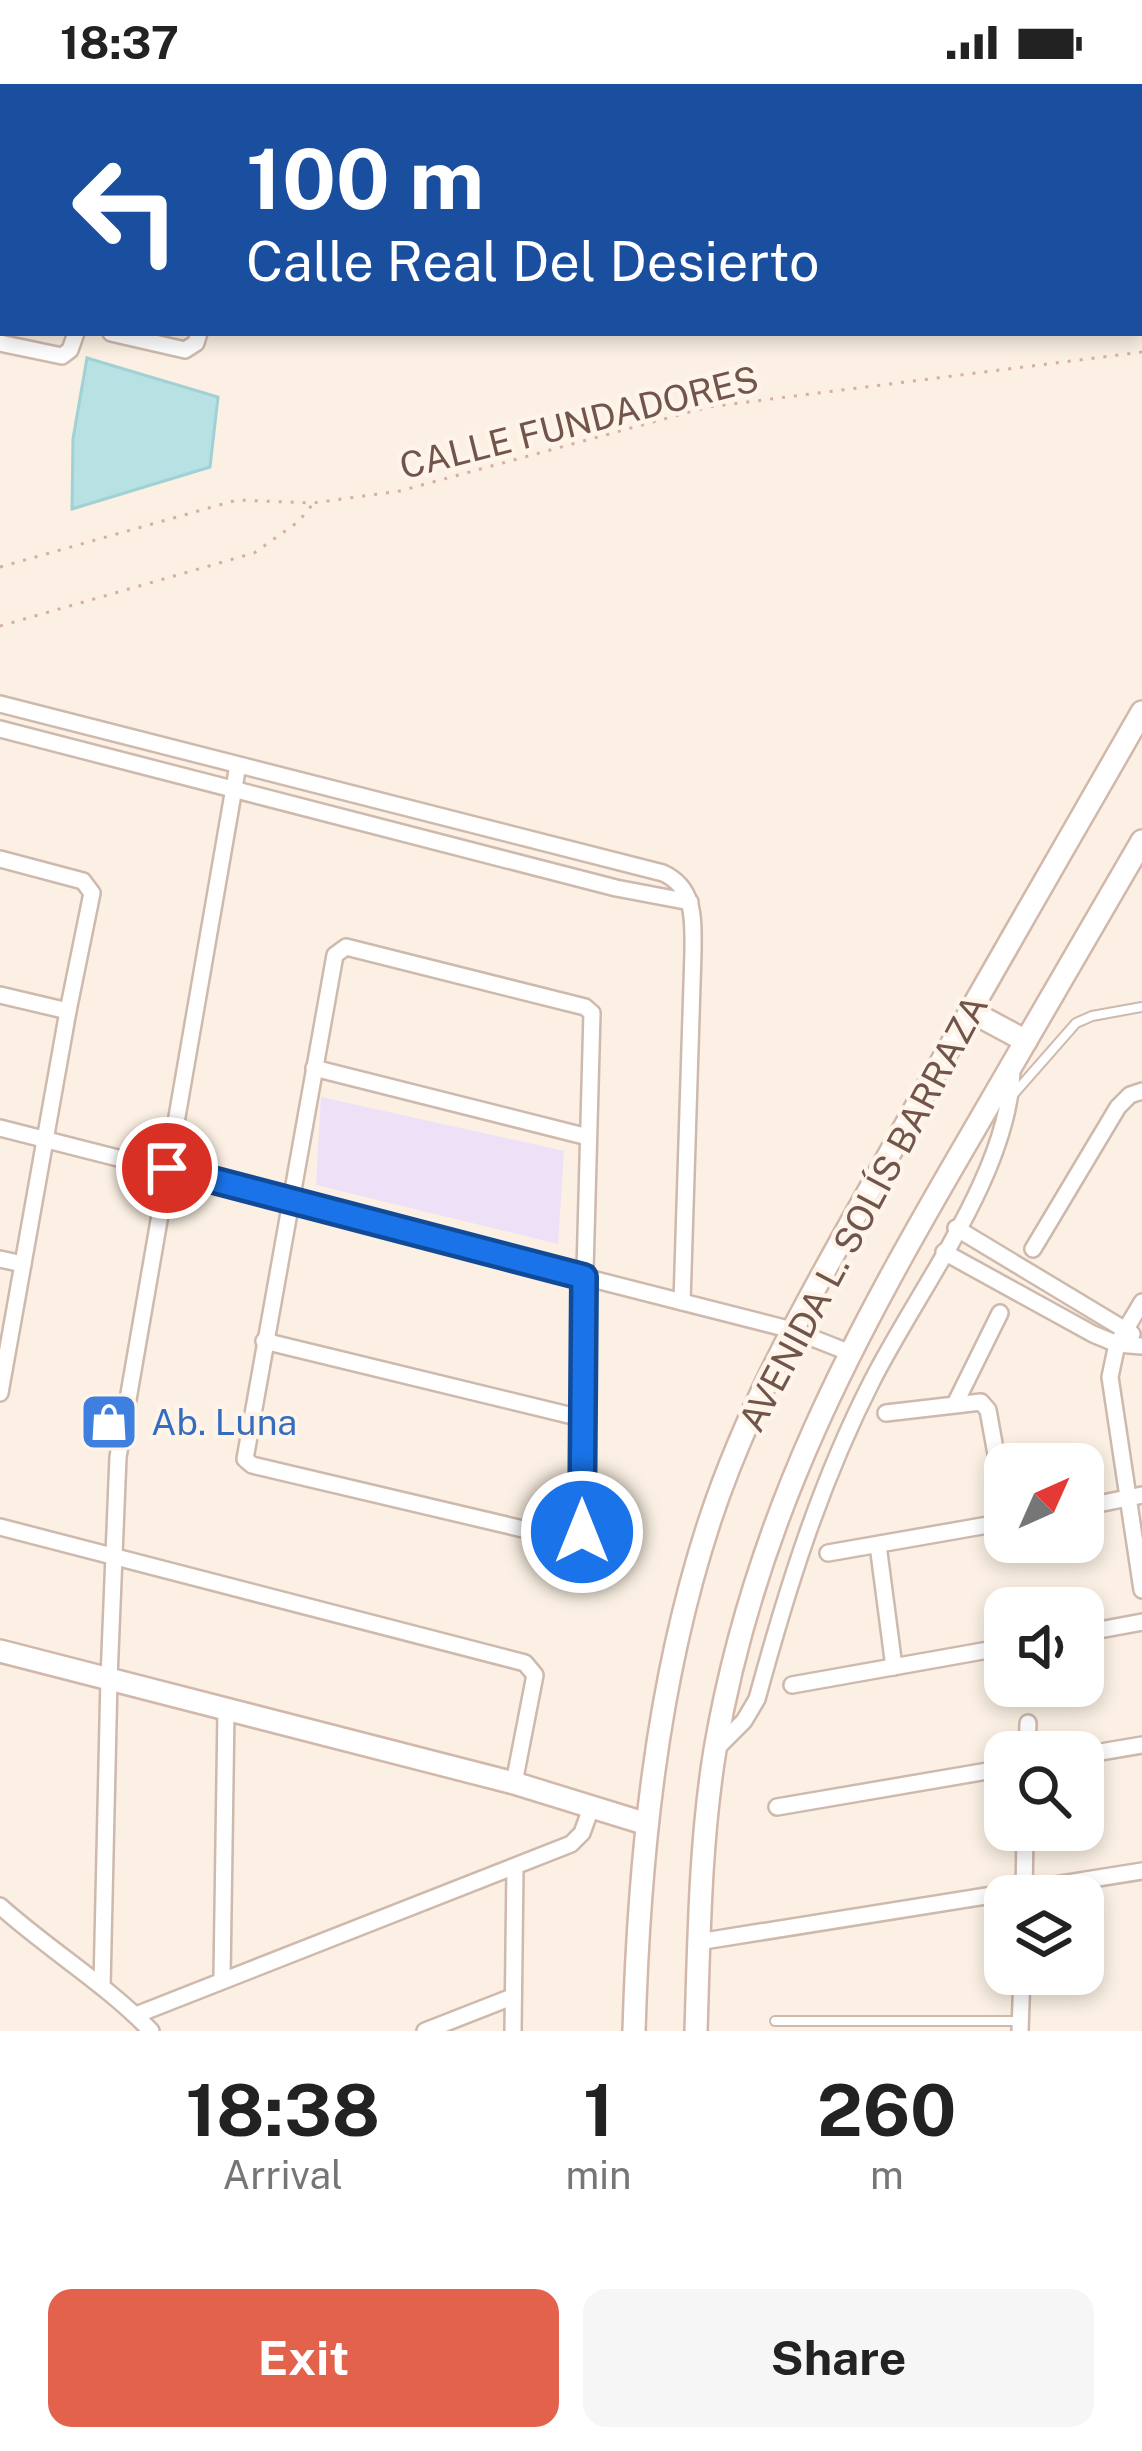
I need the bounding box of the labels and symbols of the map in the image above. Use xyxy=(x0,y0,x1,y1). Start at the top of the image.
street label: CALLE FUNDADORES xyxy=(395,357,763,487)
street label: AVENIDA L. SOLÍS BARRAZA xyxy=(730,988,996,1438)
pin xyxy=(116,1117,218,1219)
shop icon: Ab. Luna xyxy=(78,1391,140,1453)
place label: Ab. Luna xyxy=(151,1401,297,1443)
north arrow xyxy=(984,1443,1104,1563)
position arrow xyxy=(519,1469,645,1595)

